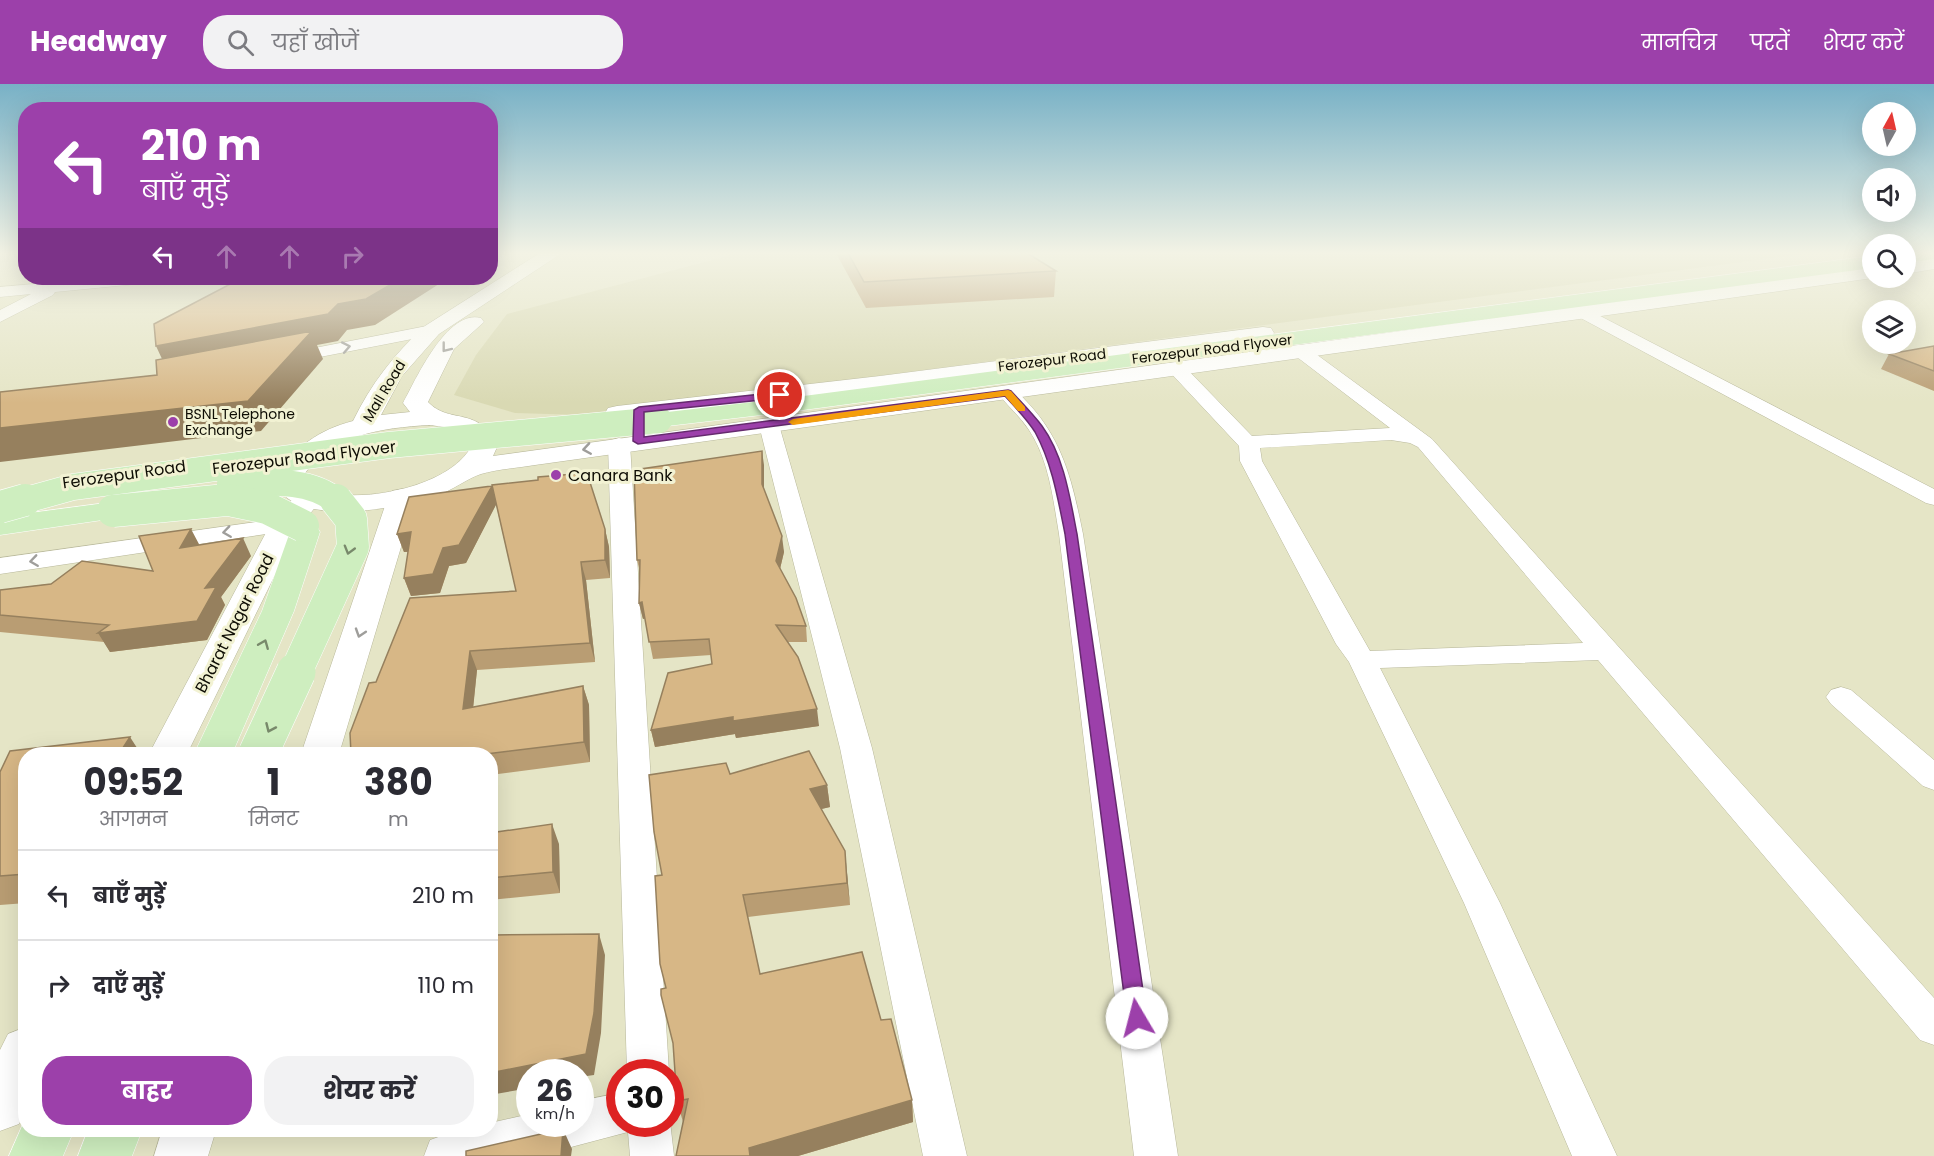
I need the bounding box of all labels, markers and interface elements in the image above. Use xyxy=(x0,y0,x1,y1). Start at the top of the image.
search box xyxy=(203,15,623,69)
text: Headway xyxy=(30,22,167,61)
icon: search xyxy=(224,26,257,59)
text: यहाँ खोजें xyxy=(272,27,359,58)
text: मानचित्र xyxy=(1641,28,1717,57)
text: परतें xyxy=(1750,28,1789,57)
text: शेयर करें xyxy=(1822,28,1904,57)
north arrow xyxy=(1862,102,1916,156)
map controls xyxy=(1862,102,1916,354)
text: 210 m xyxy=(141,116,262,175)
icon: left xyxy=(42,126,120,204)
button: sound xyxy=(1862,168,1916,222)
text: बाएँ मुड़ें xyxy=(141,172,229,209)
button: search xyxy=(1862,234,1916,288)
icon: left xyxy=(147,240,180,273)
icon: ahead xyxy=(210,240,243,273)
icon: ahead xyxy=(273,240,306,273)
icon: right xyxy=(336,240,369,273)
button: layers xyxy=(1862,300,1916,354)
street label: Ferozepur Road Flyover xyxy=(1131,329,1293,369)
one-way arrow xyxy=(340,341,350,354)
one-way arrow xyxy=(443,341,454,352)
street label: Ferozepur Road xyxy=(997,343,1107,377)
street label: Mall Road xyxy=(358,356,410,426)
pin xyxy=(754,369,805,420)
icon: arrive xyxy=(763,378,796,411)
place label: BSNL Telephone Exchange xyxy=(185,404,295,440)
marker: BSNL Telephone Exchange xyxy=(166,415,180,429)
street label: Ferozepur Road Flyover xyxy=(211,435,397,480)
one-way arrow xyxy=(582,442,591,454)
street label: Ferozepur Road xyxy=(61,454,187,495)
place label: Canara Bank xyxy=(568,464,673,487)
marker: Canara Bank xyxy=(549,468,563,482)
one-way arrow xyxy=(222,526,231,538)
one-way arrow xyxy=(344,545,357,555)
street label: Bharat Nagar Road xyxy=(189,550,279,697)
one-way arrow xyxy=(29,554,38,566)
one-way arrow xyxy=(355,627,367,638)
one-way arrow xyxy=(257,639,269,650)
one-way arrow xyxy=(266,721,278,732)
text: 09:52 xyxy=(83,757,183,808)
text: 1 xyxy=(267,757,280,808)
text: 380 xyxy=(364,757,433,808)
text: आगमन xyxy=(99,805,168,833)
text: मिनट xyxy=(248,805,299,833)
text: m xyxy=(388,805,409,833)
icon: left xyxy=(42,879,75,912)
text: बाएँ मुड़ें xyxy=(93,880,165,911)
text: 210 m xyxy=(412,880,474,911)
icon: right xyxy=(42,969,75,1002)
text: दाएँ मुड़ें xyxy=(93,970,164,1001)
text: 110 m xyxy=(418,970,474,1001)
position arrow xyxy=(1105,986,1169,1050)
button: बाहर xyxy=(42,1056,252,1125)
button: शेयर करें xyxy=(264,1056,474,1125)
speed limit sign: 30 xyxy=(606,1059,684,1137)
text: 26 xyxy=(537,1069,573,1112)
text: km/h xyxy=(535,1103,575,1124)

